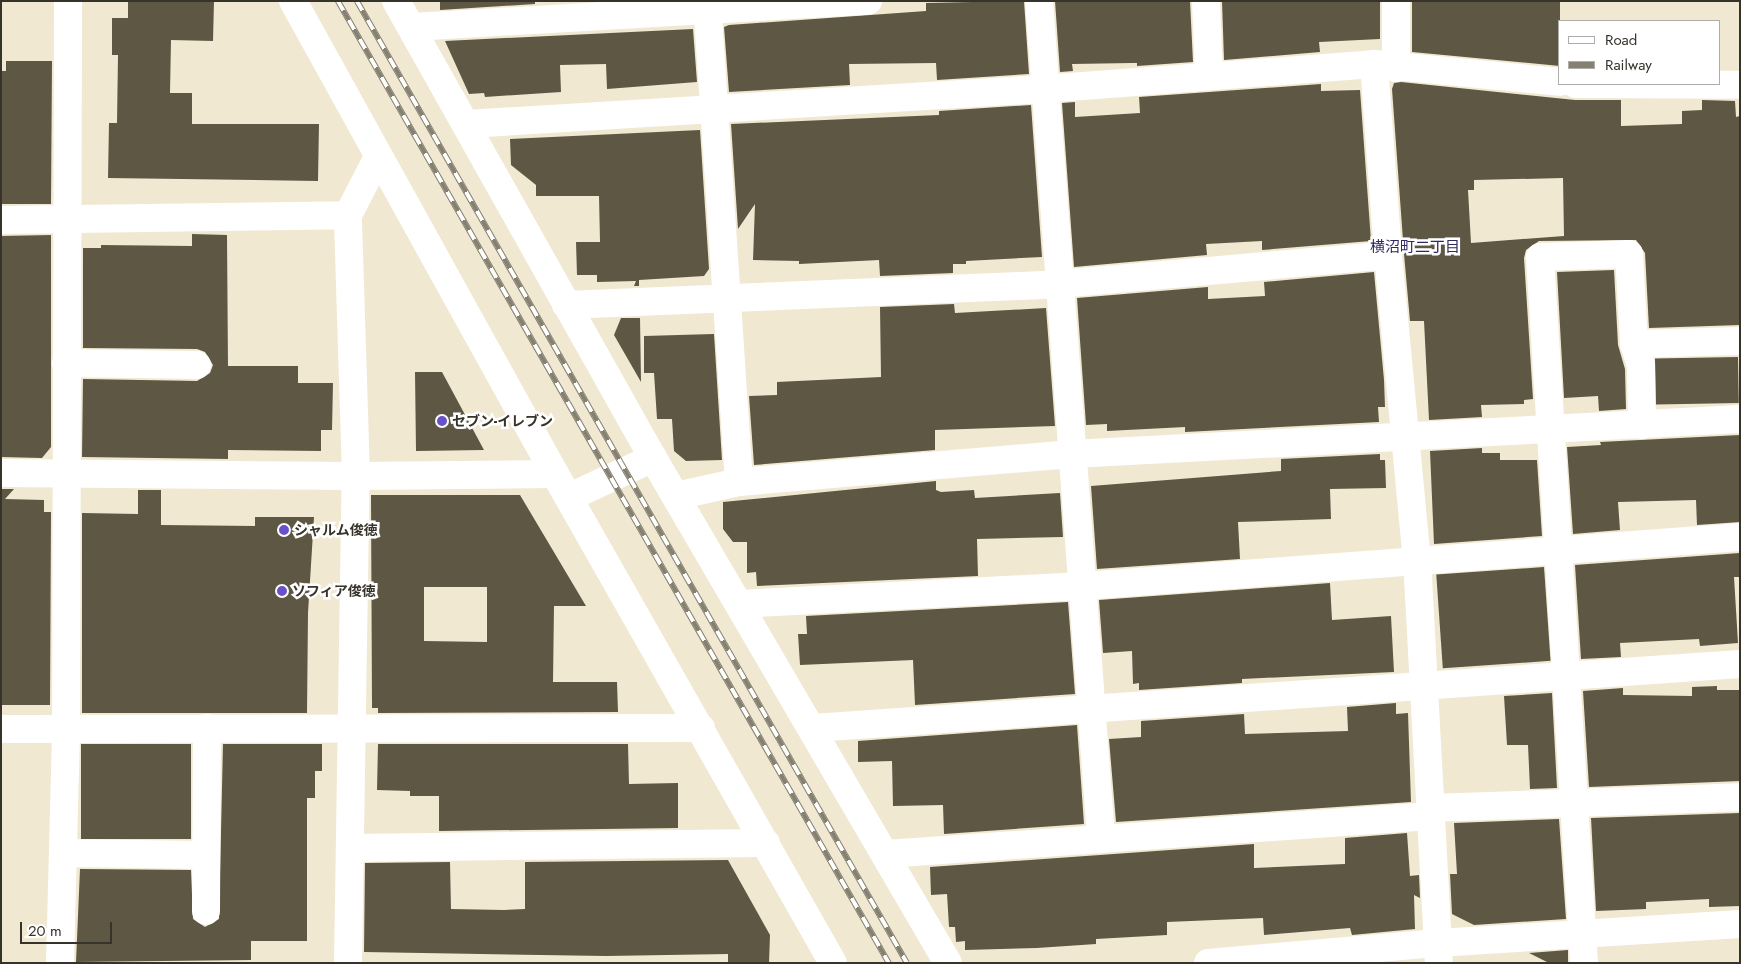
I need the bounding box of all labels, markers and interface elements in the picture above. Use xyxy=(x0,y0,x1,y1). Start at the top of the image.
legend xyxy=(1558,20,1721,85)
text: Road xyxy=(1605,29,1637,51)
text: Railway xyxy=(1605,54,1652,76)
district label: 横沼町二丁目 xyxy=(1370,239,1460,257)
place label: セブン-イレブン xyxy=(452,413,553,429)
marker: セブン-イレブン xyxy=(436,415,448,427)
place label: シャルム俊徳 xyxy=(294,522,378,538)
marker: シャルム俊徳 xyxy=(278,524,290,536)
place label: ソフィア俊徳 xyxy=(292,583,376,599)
marker: ソフィア俊徳 xyxy=(276,585,288,597)
scale bar xyxy=(22,912,115,944)
text: 20 m xyxy=(28,920,62,942)

